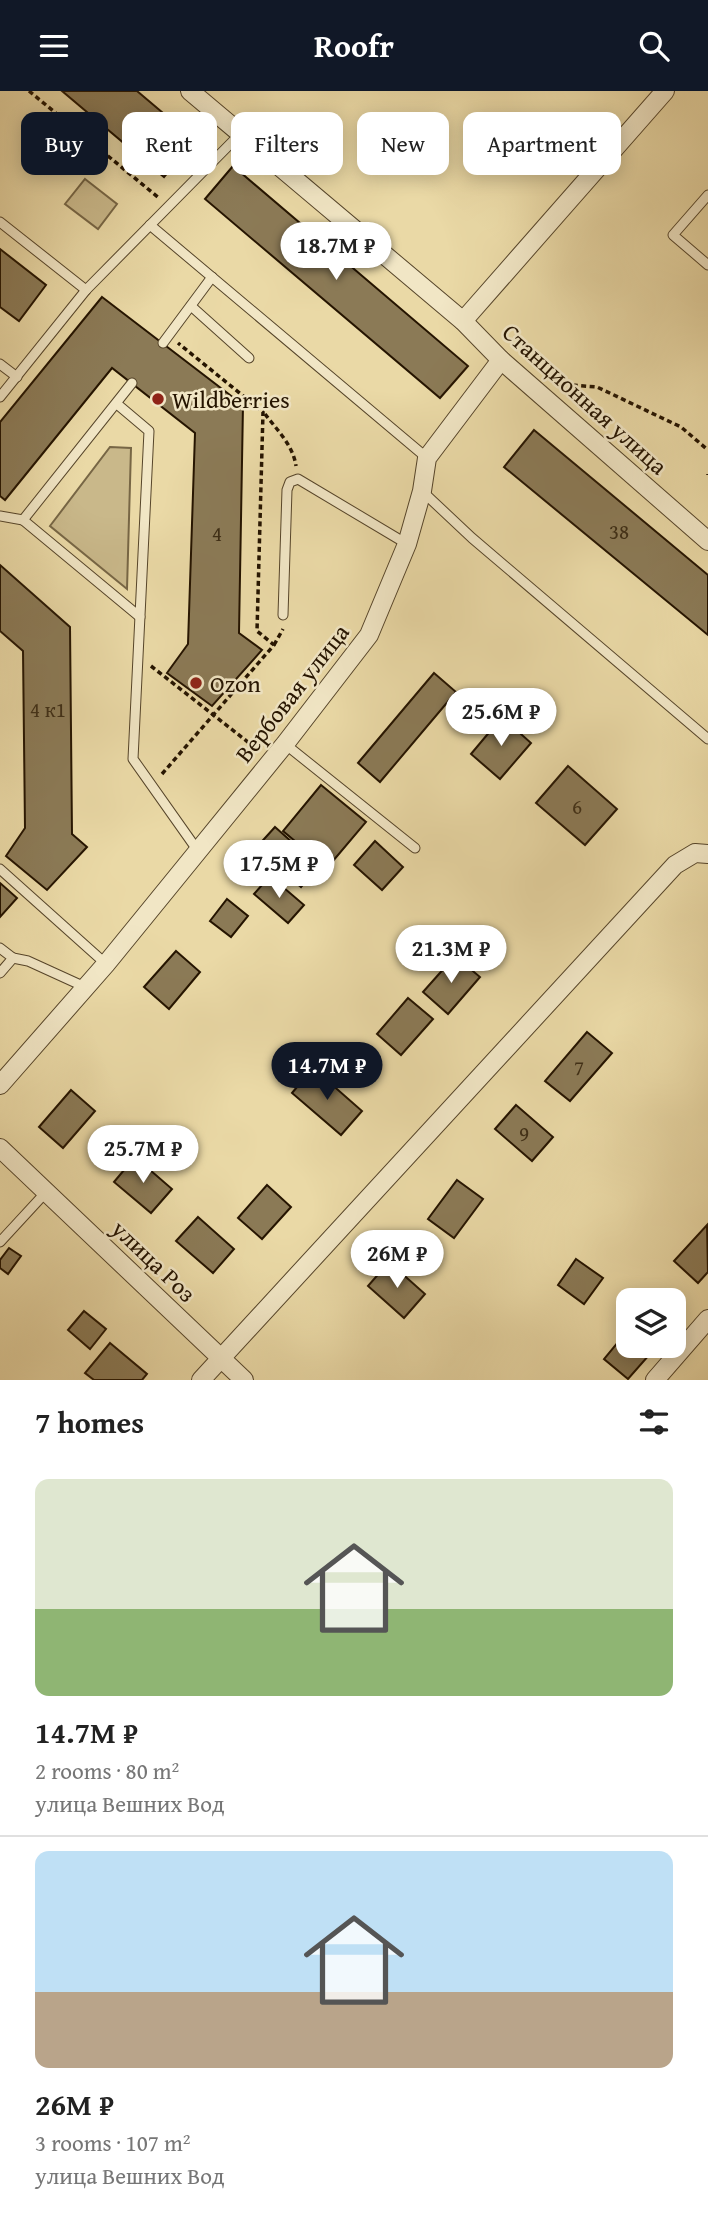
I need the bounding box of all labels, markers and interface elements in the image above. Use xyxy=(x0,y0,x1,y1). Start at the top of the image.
text: Roofr xyxy=(314,22,394,69)
icon: menu xyxy=(35,27,73,65)
icon: search xyxy=(635,27,673,65)
chip: Buy xyxy=(21,112,108,175)
chip: Rent xyxy=(122,112,217,175)
chip: Filters xyxy=(231,112,343,175)
chip: New xyxy=(357,112,449,175)
chip: Apartment xyxy=(463,112,621,175)
pin: 18.7M ₽ xyxy=(271,223,401,282)
text: 18.7M ₽ xyxy=(296,228,376,261)
street label: Станционная улица xyxy=(495,315,676,483)
place label: Wildberries xyxy=(172,382,290,417)
marker: Wildberries xyxy=(150,391,166,407)
house number: 38 xyxy=(609,516,629,547)
house number: 4 xyxy=(212,518,222,549)
street label: Вербовая улица xyxy=(227,616,358,770)
place label: Ozon xyxy=(210,666,261,701)
marker: Ozon xyxy=(188,675,204,691)
pin: 25.6M ₽ xyxy=(436,689,566,748)
house number: 4 к1 xyxy=(30,694,66,725)
text: 25.6M ₽ xyxy=(461,694,541,727)
house number: 6 xyxy=(572,791,582,822)
pin: 17.5M ₽ xyxy=(214,841,344,900)
text: 17.5M ₽ xyxy=(239,846,319,879)
pin: 21.3M ₽ xyxy=(386,925,516,985)
text: 21.3M ₽ xyxy=(411,931,491,964)
pin: 14.7M ₽ xyxy=(262,1042,392,1102)
text: 14.7M ₽ xyxy=(287,1048,367,1081)
house number: 7 xyxy=(574,1052,584,1083)
house number: 9 xyxy=(519,1118,529,1149)
pin: 25.7M ₽ xyxy=(78,1125,208,1185)
text: 25.7M ₽ xyxy=(103,1131,183,1164)
street label: улица Роз xyxy=(103,1211,204,1310)
pin: 26M ₽ xyxy=(348,1231,446,1290)
text: 26M ₽ xyxy=(367,1236,427,1269)
map controls xyxy=(616,1288,686,1358)
button: layers xyxy=(616,1288,686,1358)
text: 7 homes xyxy=(35,1400,144,1444)
icon: filters xyxy=(635,1403,673,1441)
icon: home xyxy=(291,1525,417,1651)
text: 14.7M ₽ xyxy=(35,1710,138,1754)
text: 2 rooms · 80 m² xyxy=(35,1754,179,1787)
text: улица Вешних Вод xyxy=(35,1787,224,1820)
icon: home xyxy=(291,1897,417,2023)
text: 26M ₽ xyxy=(35,2082,114,2126)
text: 3 rooms · 107 m² xyxy=(35,2126,190,2159)
text: улица Вешних Вод xyxy=(35,2159,224,2192)

